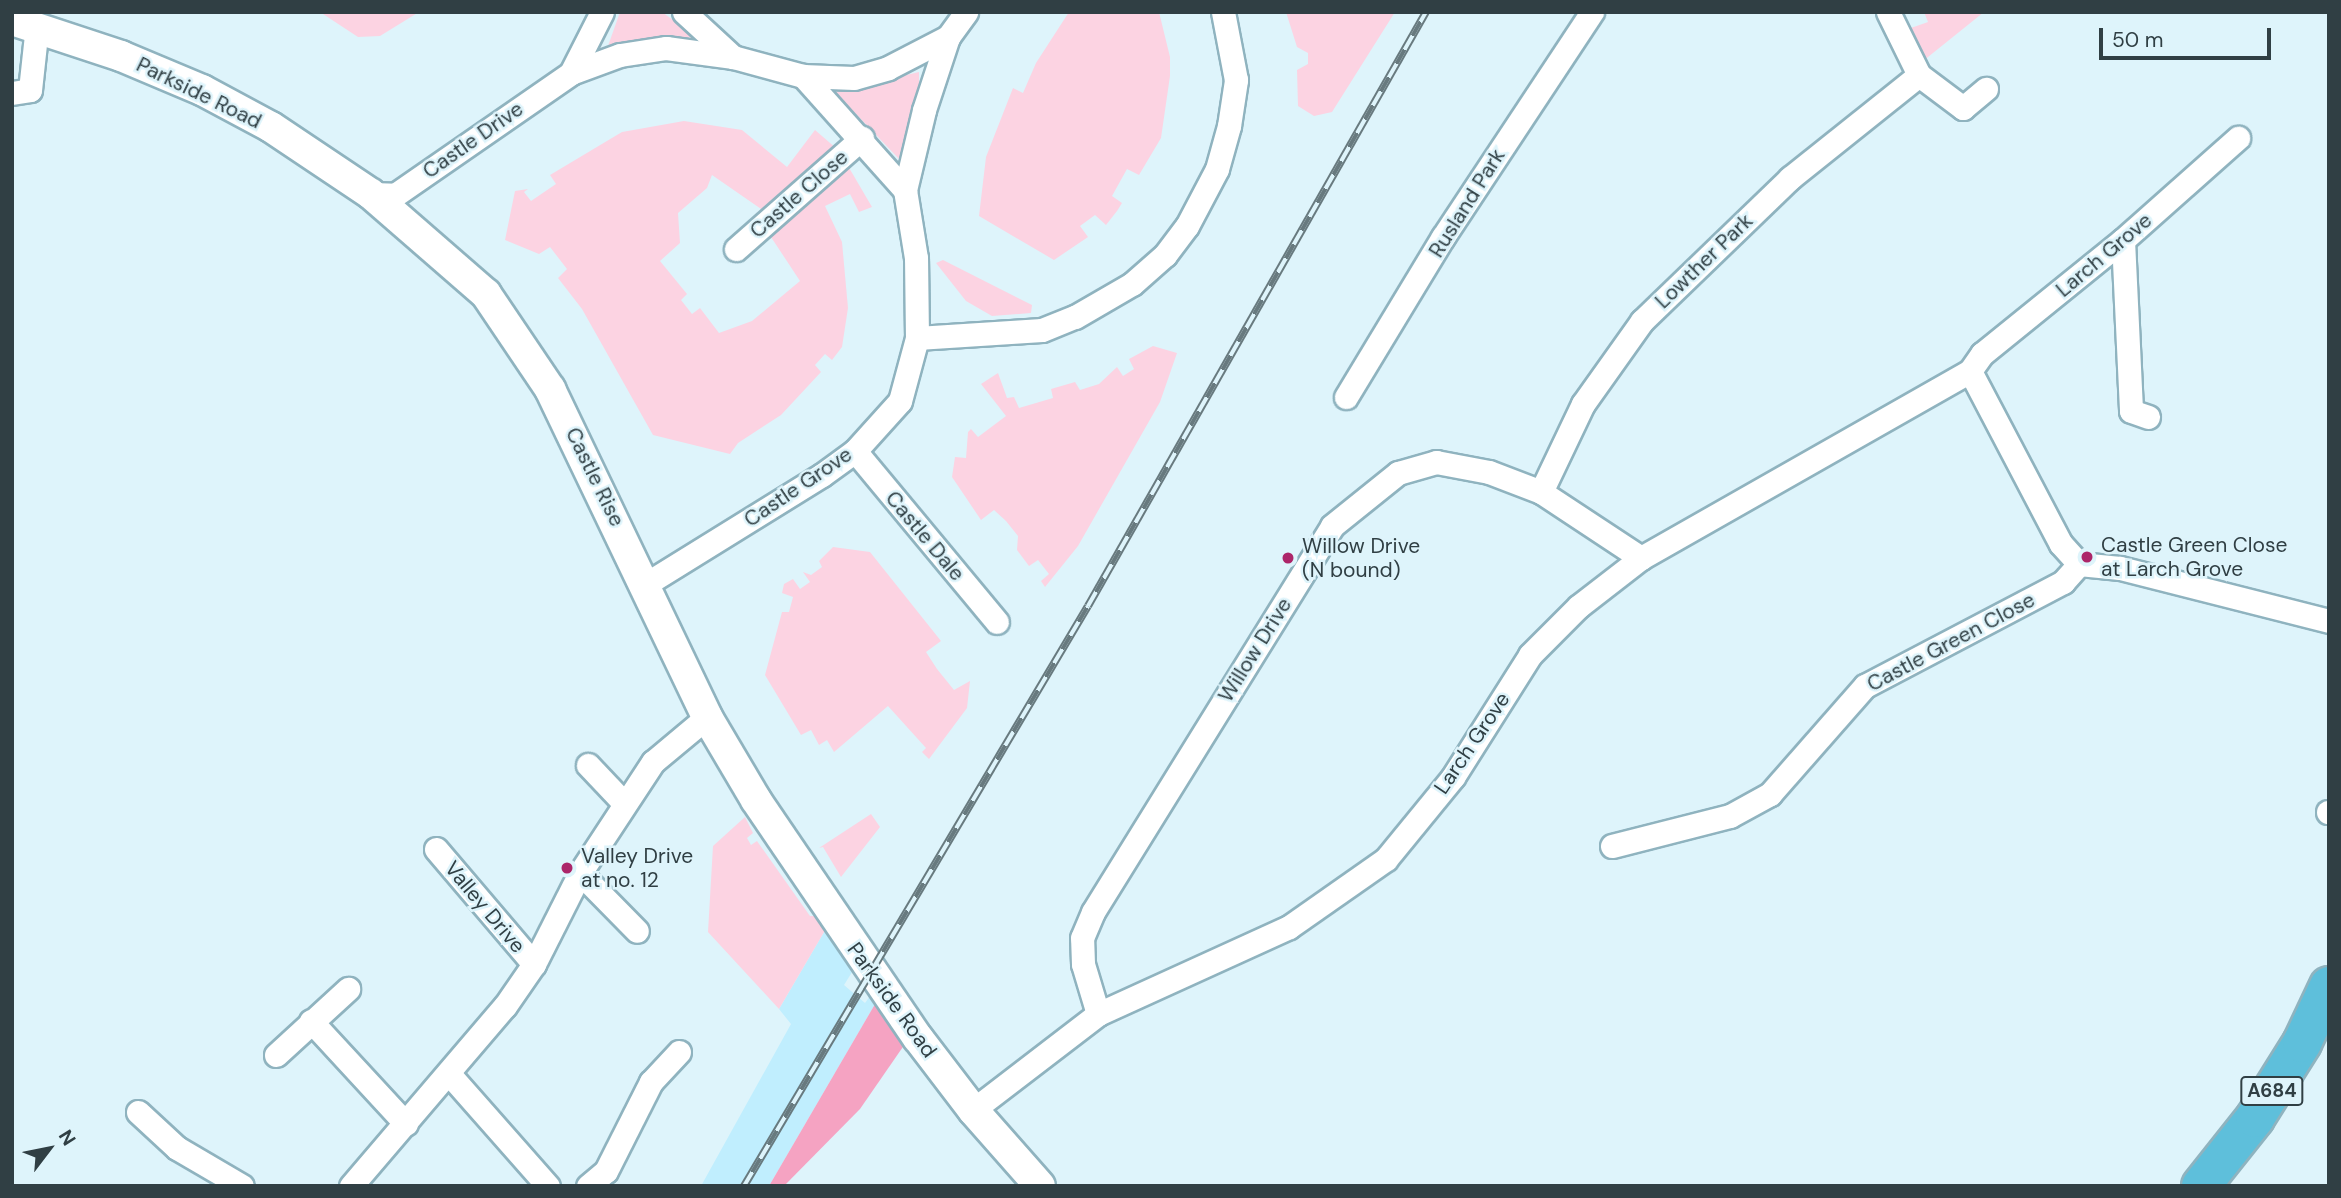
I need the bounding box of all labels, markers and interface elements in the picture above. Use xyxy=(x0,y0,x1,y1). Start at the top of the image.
scale bar xyxy=(2103,14,2274,58)
text: 50 m xyxy=(2112,26,2163,54)
street label: Parkside Road xyxy=(132,52,266,134)
street label: Castle Drive xyxy=(418,96,528,184)
street label: Rusland Park xyxy=(1424,144,1510,262)
street label: Castle Close xyxy=(745,145,853,243)
street label: Lowther Park xyxy=(1650,208,1758,314)
street label: Larch Grove xyxy=(2051,208,2157,302)
street label: Castle Rise xyxy=(560,423,630,531)
street label: Castle Grove xyxy=(739,442,857,532)
street label: Castle Dale xyxy=(880,486,970,586)
place label: Castle Green Close at Larch Grove xyxy=(2101,532,2287,582)
place label: Willow Drive (N bound) xyxy=(1302,533,1420,583)
marker: Castle Green Close at Larch Grove xyxy=(2079,549,2095,565)
marker: Willow Drive (N bound) xyxy=(1280,550,1296,566)
street label: Castle Green Close xyxy=(1863,587,2039,697)
street label: Willow Drive xyxy=(1213,593,1297,707)
street label: Larch Grove xyxy=(1429,687,1515,799)
place label: Valley Drive at no. 12 xyxy=(581,843,693,893)
street label: Valley Drive xyxy=(439,856,531,958)
marker: Valley Drive at no. 12 xyxy=(559,860,575,876)
street label: Parkside Road xyxy=(842,938,942,1062)
road number: A684 xyxy=(2239,1076,2305,1106)
north arrow xyxy=(14,1114,84,1184)
text: N xyxy=(53,1125,82,1150)

